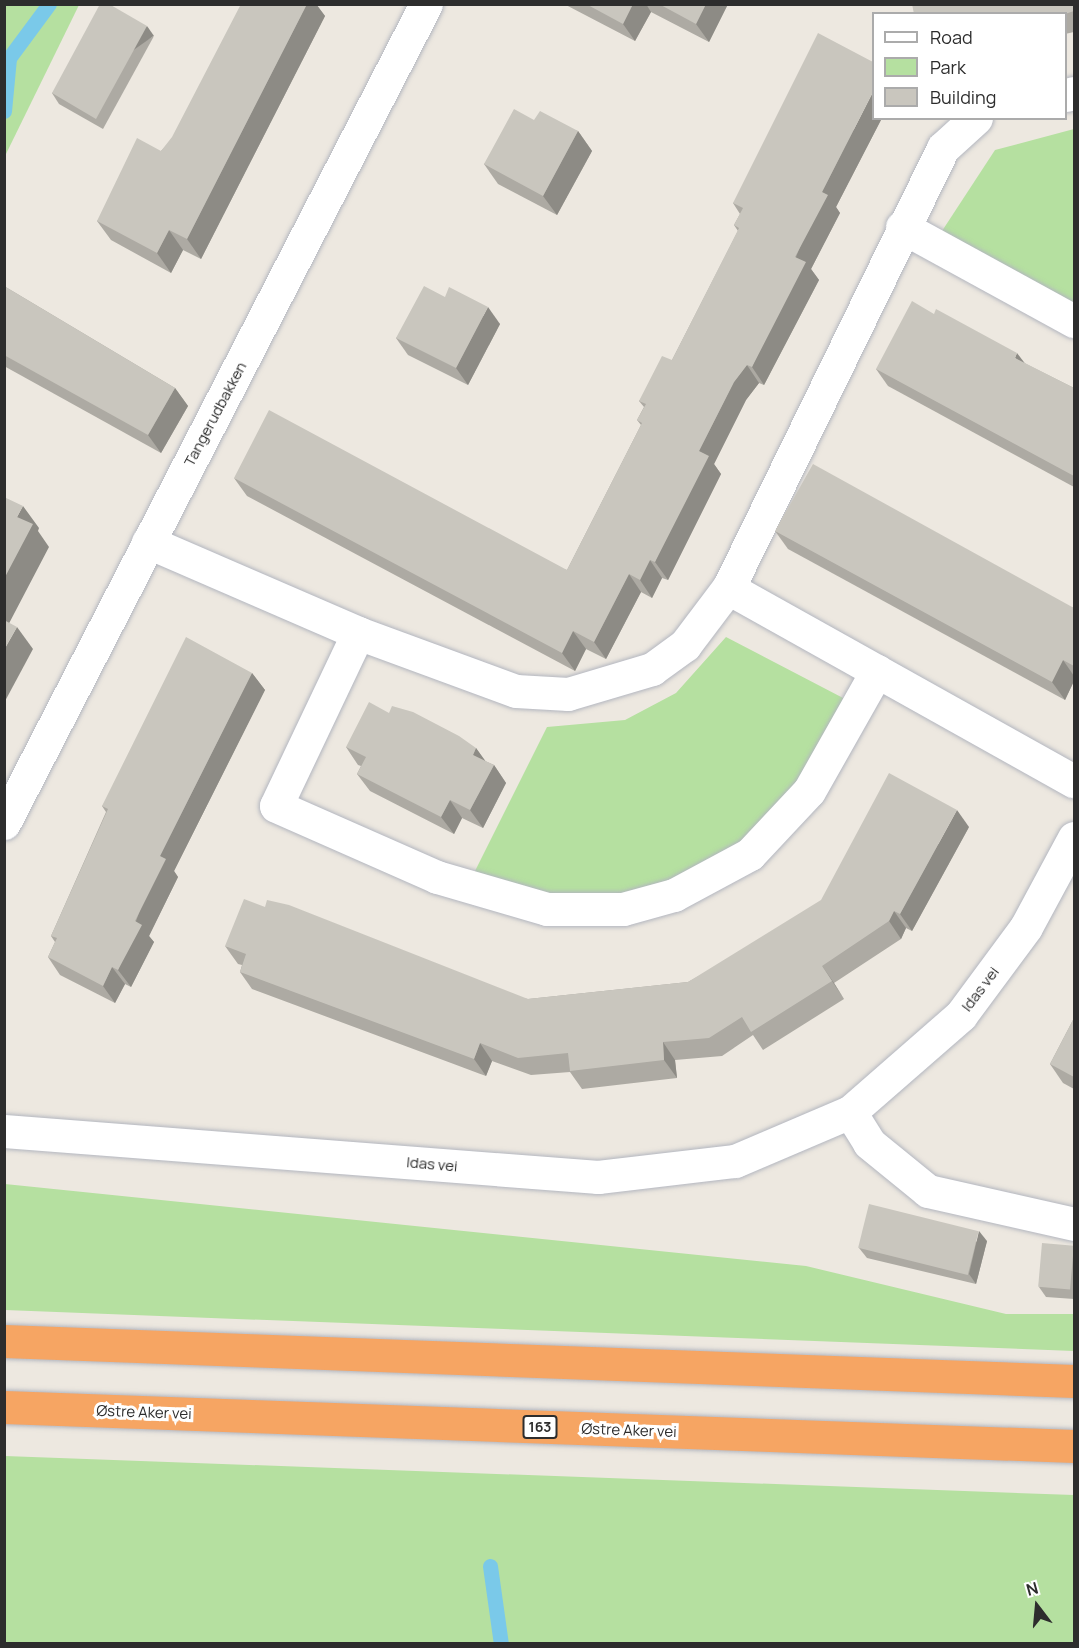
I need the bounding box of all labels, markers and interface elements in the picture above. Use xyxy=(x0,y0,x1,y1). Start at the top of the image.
legend xyxy=(872,12,1067,120)
text: Road xyxy=(930,25,973,49)
text: Park xyxy=(930,55,966,79)
text: Building xyxy=(930,85,996,109)
street label: Tangerudbakken xyxy=(180,359,250,469)
street label: Idas vei xyxy=(957,963,1003,1015)
street label: Idas vei xyxy=(406,1153,458,1175)
street label: Østre Aker vei xyxy=(96,1401,192,1423)
road number: 163 xyxy=(522,1416,558,1438)
street label: Østre Aker vei xyxy=(581,1419,677,1441)
north arrow xyxy=(1007,1576,1067,1636)
text: N xyxy=(1023,1577,1041,1601)

